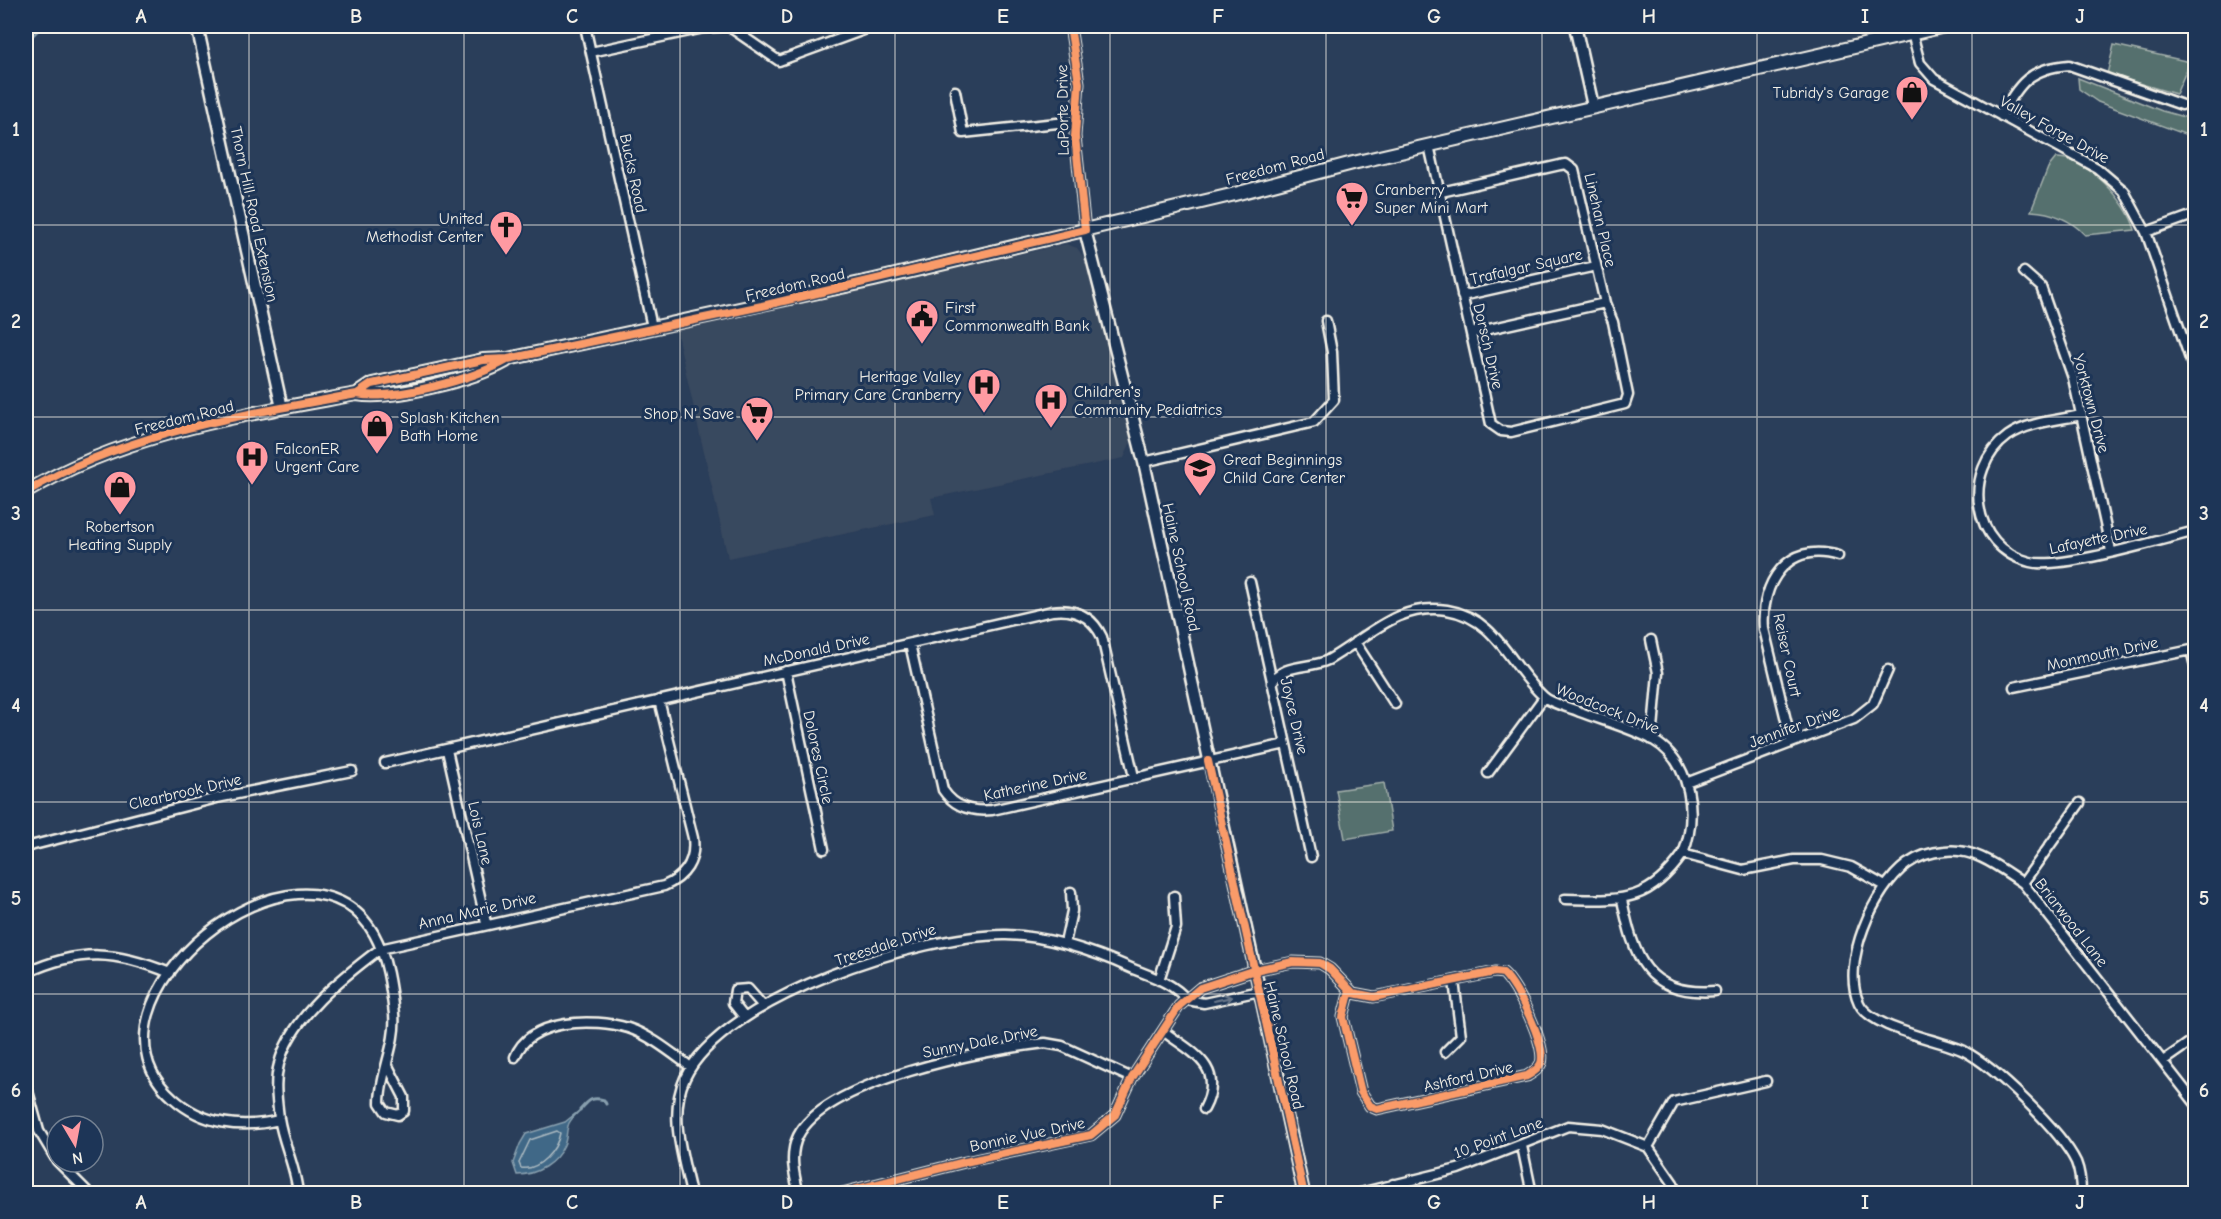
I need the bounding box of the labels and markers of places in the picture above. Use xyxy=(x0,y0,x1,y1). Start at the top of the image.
shop icon: Tubridy's Garage xyxy=(1894,74,1930,121)
place label: Tubridy's Garage xyxy=(1773,84,1889,102)
supermarket icon: Cranberry Super Mini Mart xyxy=(1334,180,1370,227)
place label: Cranberry Super Mini Mart xyxy=(1375,181,1488,217)
church icon: United Methodist Center xyxy=(488,209,524,256)
place label: United Methodist Center xyxy=(366,210,484,246)
public building icon: First Commonwealth Bank xyxy=(904,298,940,345)
place label: First Commonwealth Bank xyxy=(945,299,1090,335)
hospital icon: Heritage Valley Primary Care Cranberry xyxy=(966,367,1002,414)
place label: Heritage Valley Primary Care Cranberry xyxy=(795,368,962,404)
hospital icon: Children's Community Pediatrics xyxy=(1033,382,1069,429)
place label: Children's Community Pediatrics xyxy=(1074,383,1222,419)
supermarket icon: Shop N' Save xyxy=(739,395,775,442)
place label: Shop N' Save xyxy=(644,405,734,423)
shop icon: Splash Kitchen Bath Home xyxy=(359,408,395,455)
place label: Splash Kitchen Bath Home xyxy=(400,409,500,445)
hospital icon: FalconER Urgent Care xyxy=(234,439,270,486)
place label: FalconER Urgent Care xyxy=(275,440,359,476)
school or university icon: Great Beginnings Child Care Center xyxy=(1182,450,1218,497)
place label: Great Beginnings Child Care Center xyxy=(1223,451,1346,487)
shop icon: Robertson Heating Supply xyxy=(102,469,138,516)
place label: Robertson Heating Supply xyxy=(68,518,173,554)

